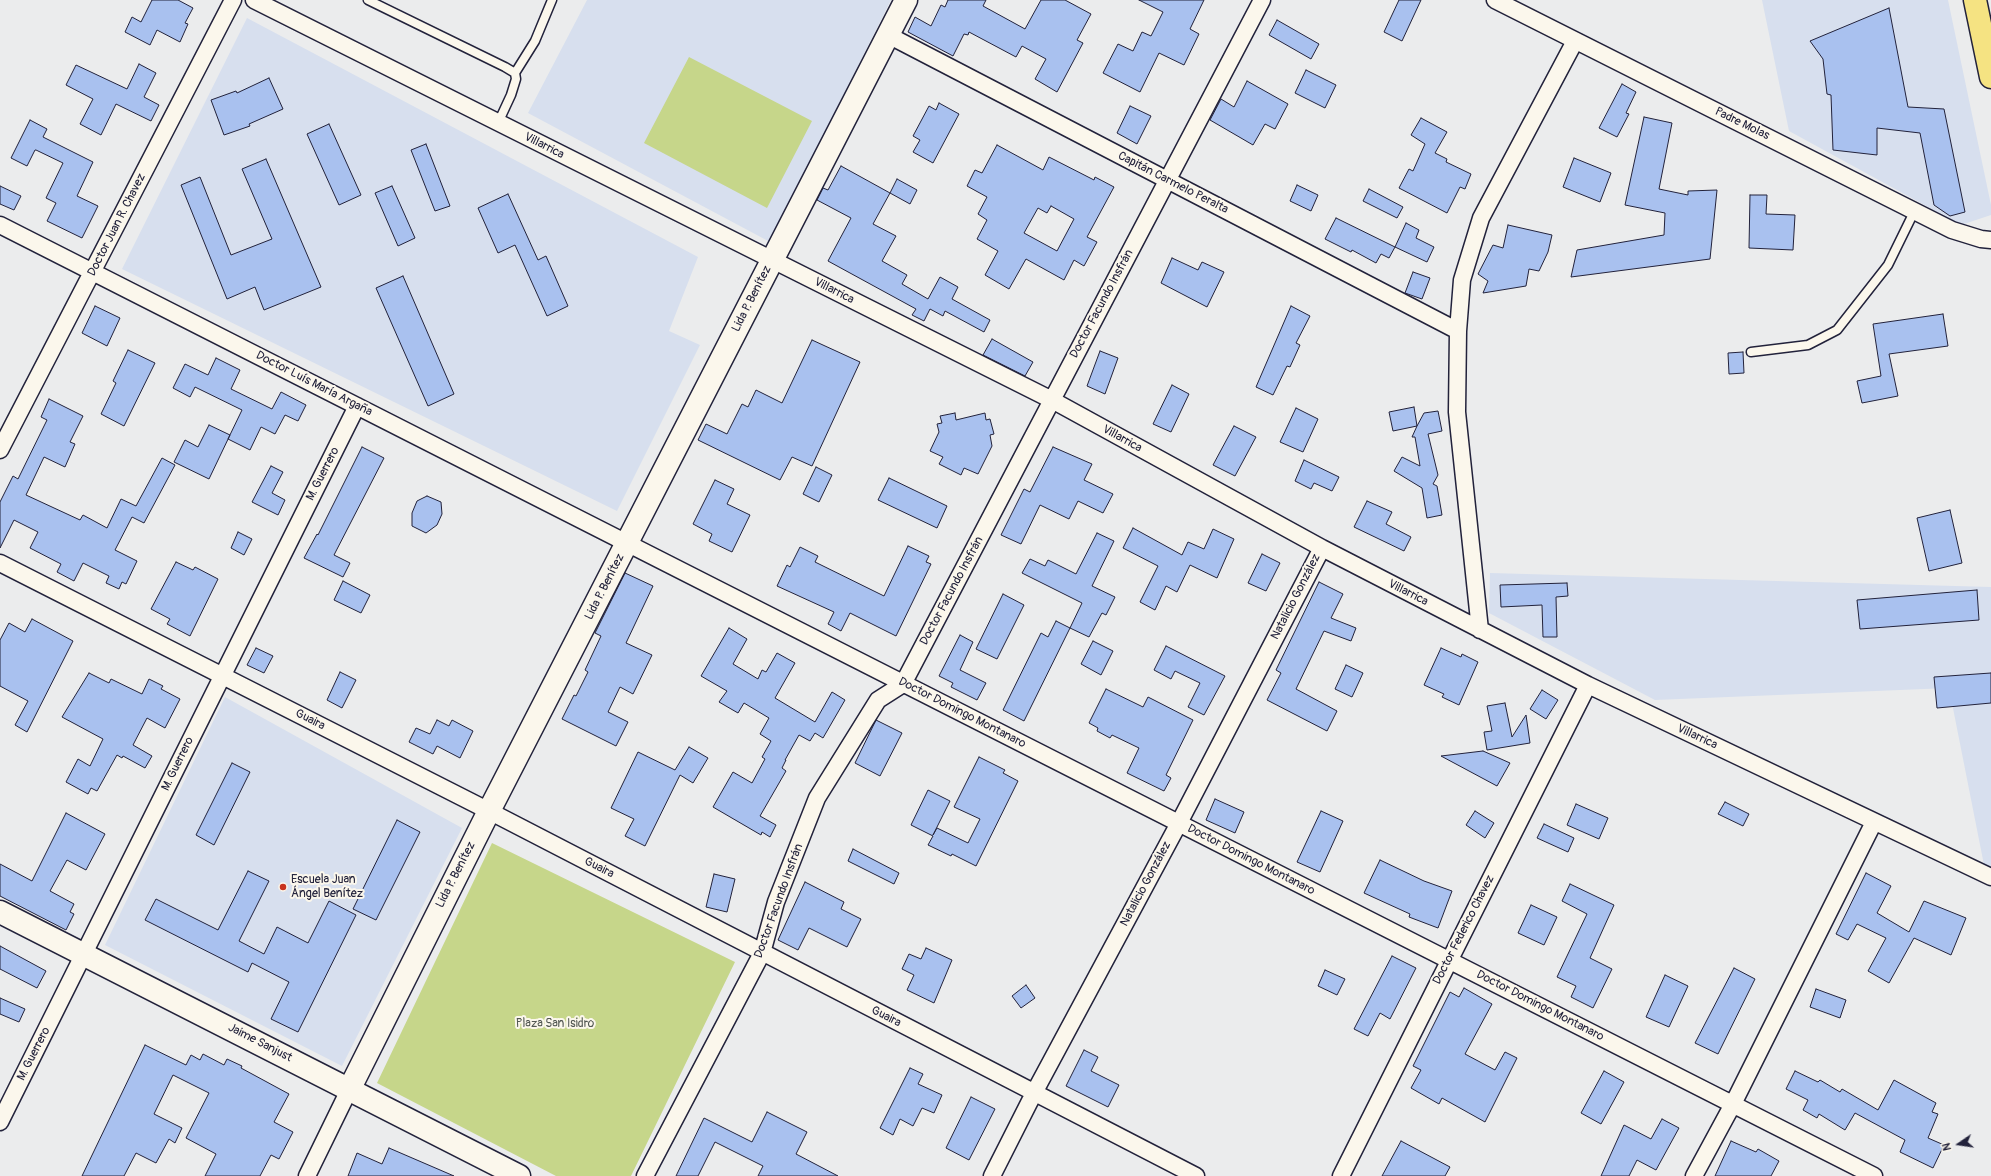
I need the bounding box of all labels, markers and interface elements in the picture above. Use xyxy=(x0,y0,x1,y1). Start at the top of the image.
street label: Padre Molas xyxy=(1712,105,1772,143)
street label: Villarrica xyxy=(522,130,566,162)
street label: Capitán Carmelo Peralta xyxy=(1115,149,1231,217)
street label: Doctor Juan R. Chavez xyxy=(85,171,149,279)
street label: Doctor Facundo Insfrán xyxy=(1067,247,1137,361)
street label: Lida P. Benítez xyxy=(729,264,775,334)
street label: Villarrica xyxy=(812,275,856,307)
street label: Doctor Luís María Argaña xyxy=(253,348,375,420)
street label: Villarrica xyxy=(1100,422,1144,456)
street label: M. Guerrero xyxy=(303,445,343,503)
street label: Doctor Facundo Insfrán xyxy=(917,534,987,648)
street label: Lida P. Benítez xyxy=(582,552,628,622)
street label: Natalicio González xyxy=(1268,552,1324,642)
street label: Villarrica xyxy=(1386,577,1430,609)
street label: Doctor Domingo Montanaro xyxy=(896,675,1028,751)
street label: Guaira xyxy=(293,706,327,734)
street label: Villarrica xyxy=(1674,721,1720,753)
street label: M. Guerrero xyxy=(159,735,197,793)
street label: Doctor Domingo Montanaro xyxy=(1185,822,1317,898)
street label: Natalicio González xyxy=(1118,839,1174,929)
street label: Lida P. Benítez xyxy=(433,840,479,910)
street label: Doctor Facundo Insfrán xyxy=(752,842,806,960)
street label: Guaira xyxy=(582,854,616,882)
place label: Escuela Juan Ángel Benítez xyxy=(291,873,363,901)
street label: Doctor Federico Chavez xyxy=(1430,873,1498,987)
marker: Escuela Juan Ángel Benítez xyxy=(278,882,288,892)
street label: Doctor Domingo Montanaro xyxy=(1474,968,1606,1044)
street label: Guaira xyxy=(869,1003,903,1031)
park label: Plaza San Isidro xyxy=(516,1017,594,1031)
street label: Jaime Sanjust xyxy=(225,1021,295,1065)
street label: M. Guerrero xyxy=(14,1025,54,1083)
north arrow xyxy=(1939,1124,1979,1164)
text: N xyxy=(1940,1142,1954,1152)

